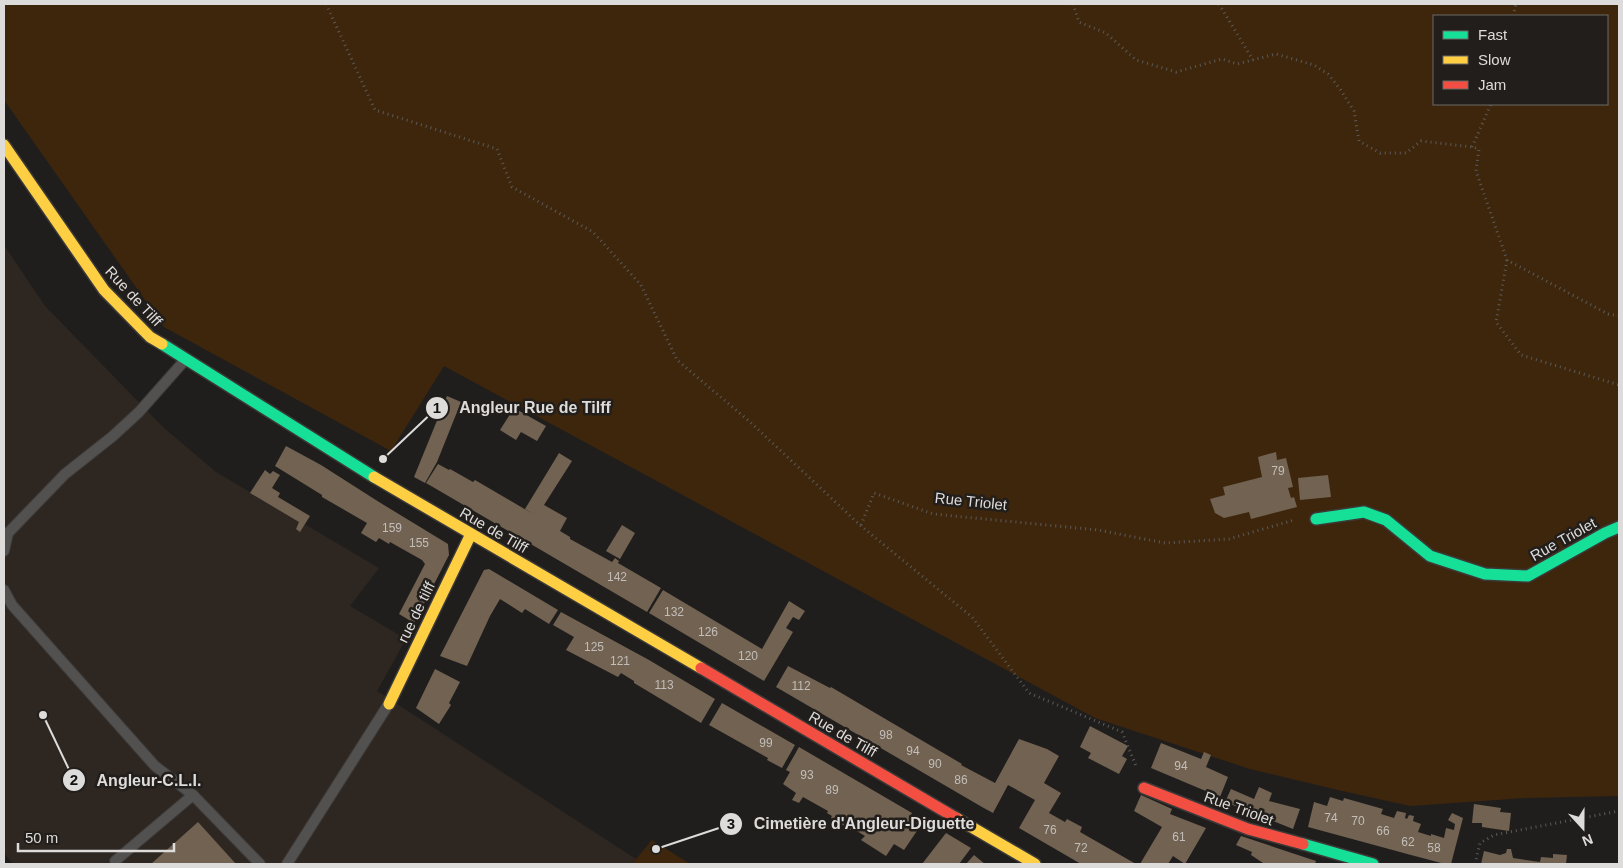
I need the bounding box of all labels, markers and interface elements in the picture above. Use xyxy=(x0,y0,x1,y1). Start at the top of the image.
legend xyxy=(1433,15,1608,105)
text: Fast xyxy=(1478,26,1508,43)
text: Slow xyxy=(1478,51,1511,68)
text: Jam xyxy=(1478,76,1506,93)
street label: Rue de Tilff xyxy=(102,263,167,330)
callout: Angleur Rue de Tilff xyxy=(424,392,621,423)
text: 1 xyxy=(433,399,441,416)
text: Angleur Rue de Tilff xyxy=(459,399,612,416)
house number: 79 xyxy=(1271,464,1285,478)
street label: Rue Triolet xyxy=(934,489,1009,513)
street label: Rue de Tilff xyxy=(457,504,532,557)
street label: Rue Triolet xyxy=(1527,514,1600,564)
house number: 159 xyxy=(382,521,402,535)
house number: 155 xyxy=(409,536,429,550)
house number: 142 xyxy=(607,570,627,584)
street label: rue de tilff xyxy=(394,578,438,645)
house number: 132 xyxy=(664,605,684,619)
house number: 126 xyxy=(698,625,718,639)
house number: 125 xyxy=(584,640,604,654)
house number: 120 xyxy=(738,649,758,663)
house number: 121 xyxy=(610,654,630,668)
house number: 113 xyxy=(654,678,674,692)
house number: 112 xyxy=(791,679,811,693)
street label: Rue de Tilff xyxy=(806,708,881,761)
house number: 98 xyxy=(879,728,893,742)
house number: 99 xyxy=(759,736,773,750)
house number: 94 xyxy=(906,744,920,758)
house number: 90 xyxy=(928,757,942,771)
house number: 94 xyxy=(1174,759,1188,773)
callout: Angleur-C.L.I. xyxy=(62,765,212,796)
house number: 93 xyxy=(800,768,814,782)
text: 2 xyxy=(70,771,78,788)
text: Angleur-C.L.I. xyxy=(97,772,201,789)
house number: 86 xyxy=(954,773,968,787)
house number: 89 xyxy=(825,783,839,797)
street label: Rue Triolet xyxy=(1202,788,1277,829)
north arrow xyxy=(1558,803,1608,853)
callout: Cimetière d'Angleur-Diguette xyxy=(718,808,984,839)
house number: 74 xyxy=(1324,811,1338,825)
house number: 70 xyxy=(1351,814,1365,828)
text: 3 xyxy=(727,815,735,832)
text: Cimetière d'Angleur-Diguette xyxy=(754,815,974,832)
scale bar xyxy=(18,820,174,852)
house number: 76 xyxy=(1043,823,1057,837)
house number: 66 xyxy=(1376,824,1390,838)
text: 50 m xyxy=(25,829,58,846)
house number: 61 xyxy=(1172,830,1186,844)
text: N xyxy=(1580,831,1595,849)
house number: 62 xyxy=(1401,835,1415,849)
house number: 72 xyxy=(1074,841,1088,855)
house number: 58 xyxy=(1427,841,1441,855)

